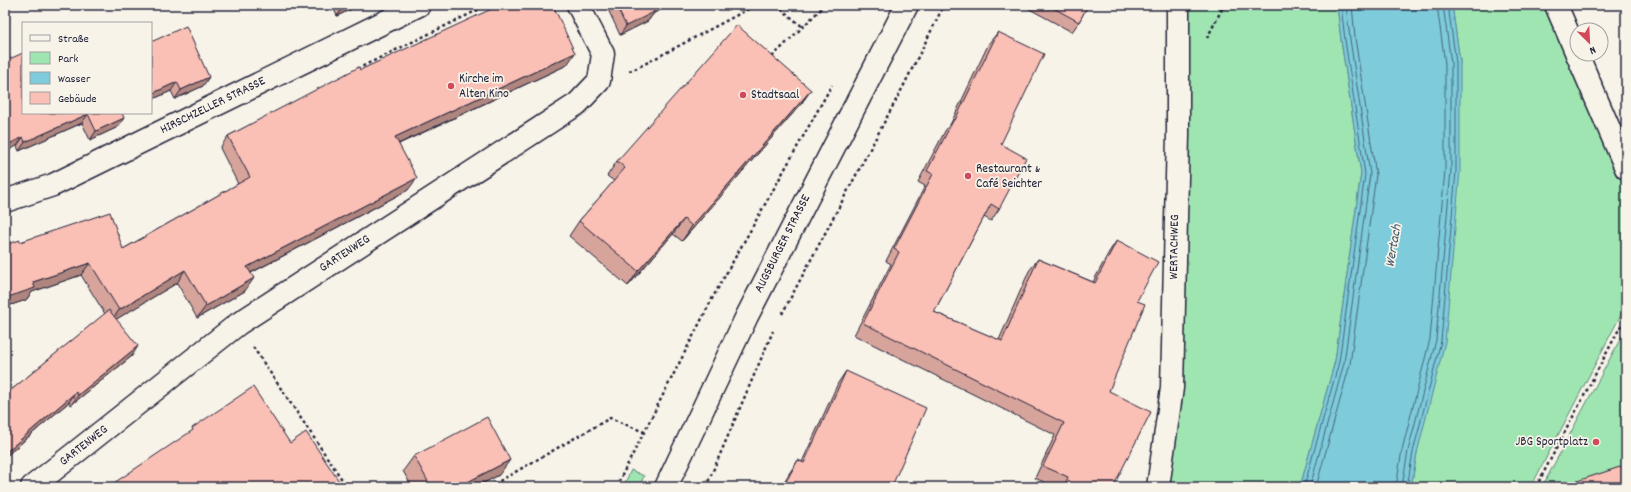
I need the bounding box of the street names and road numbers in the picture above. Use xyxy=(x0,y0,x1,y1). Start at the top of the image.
street label: HIRSCHZELLER STRASSE xyxy=(157,72,269,140)
street label: AUGSBURGER STRASSE xyxy=(750,192,816,296)
street label: WERTACHWEG xyxy=(1165,214,1185,280)
street label: GARTENWEG xyxy=(316,230,374,278)
street label: GARTENWEG xyxy=(56,421,112,471)

